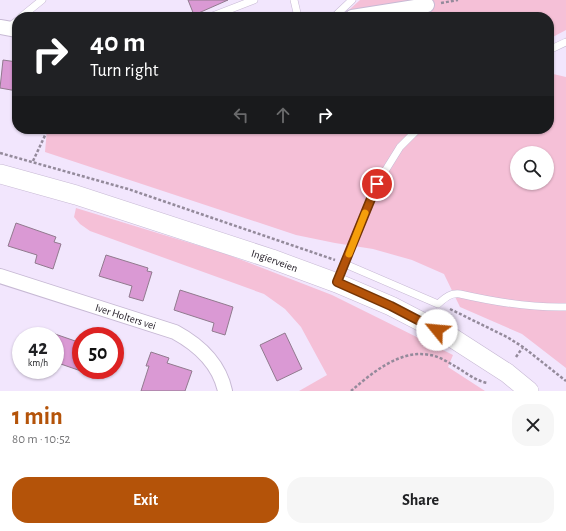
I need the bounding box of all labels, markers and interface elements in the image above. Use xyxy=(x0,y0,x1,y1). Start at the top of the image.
icon: right xyxy=(24,28,76,80)
text: 40 m xyxy=(90,29,146,57)
text: Turn right xyxy=(90,62,159,80)
icon: left xyxy=(230,104,252,126)
icon: ahead xyxy=(272,104,294,126)
icon: right xyxy=(314,104,336,126)
map controls xyxy=(510,146,554,190)
button: search xyxy=(510,146,554,190)
pin xyxy=(360,167,394,201)
icon: arrive xyxy=(366,173,388,195)
street label: Ingierveien xyxy=(250,247,299,274)
street label: Iver Holters vei xyxy=(94,301,157,331)
position arrow xyxy=(416,309,458,351)
speed limit sign: 50 xyxy=(72,327,124,379)
text: 42 xyxy=(28,338,48,358)
text: km/h xyxy=(28,358,48,368)
button: close xyxy=(512,404,554,446)
text: 1 min xyxy=(12,405,63,429)
text: 80 m · 10:52 xyxy=(12,433,71,446)
button: Exit xyxy=(12,477,279,523)
button: Share xyxy=(287,477,554,523)

